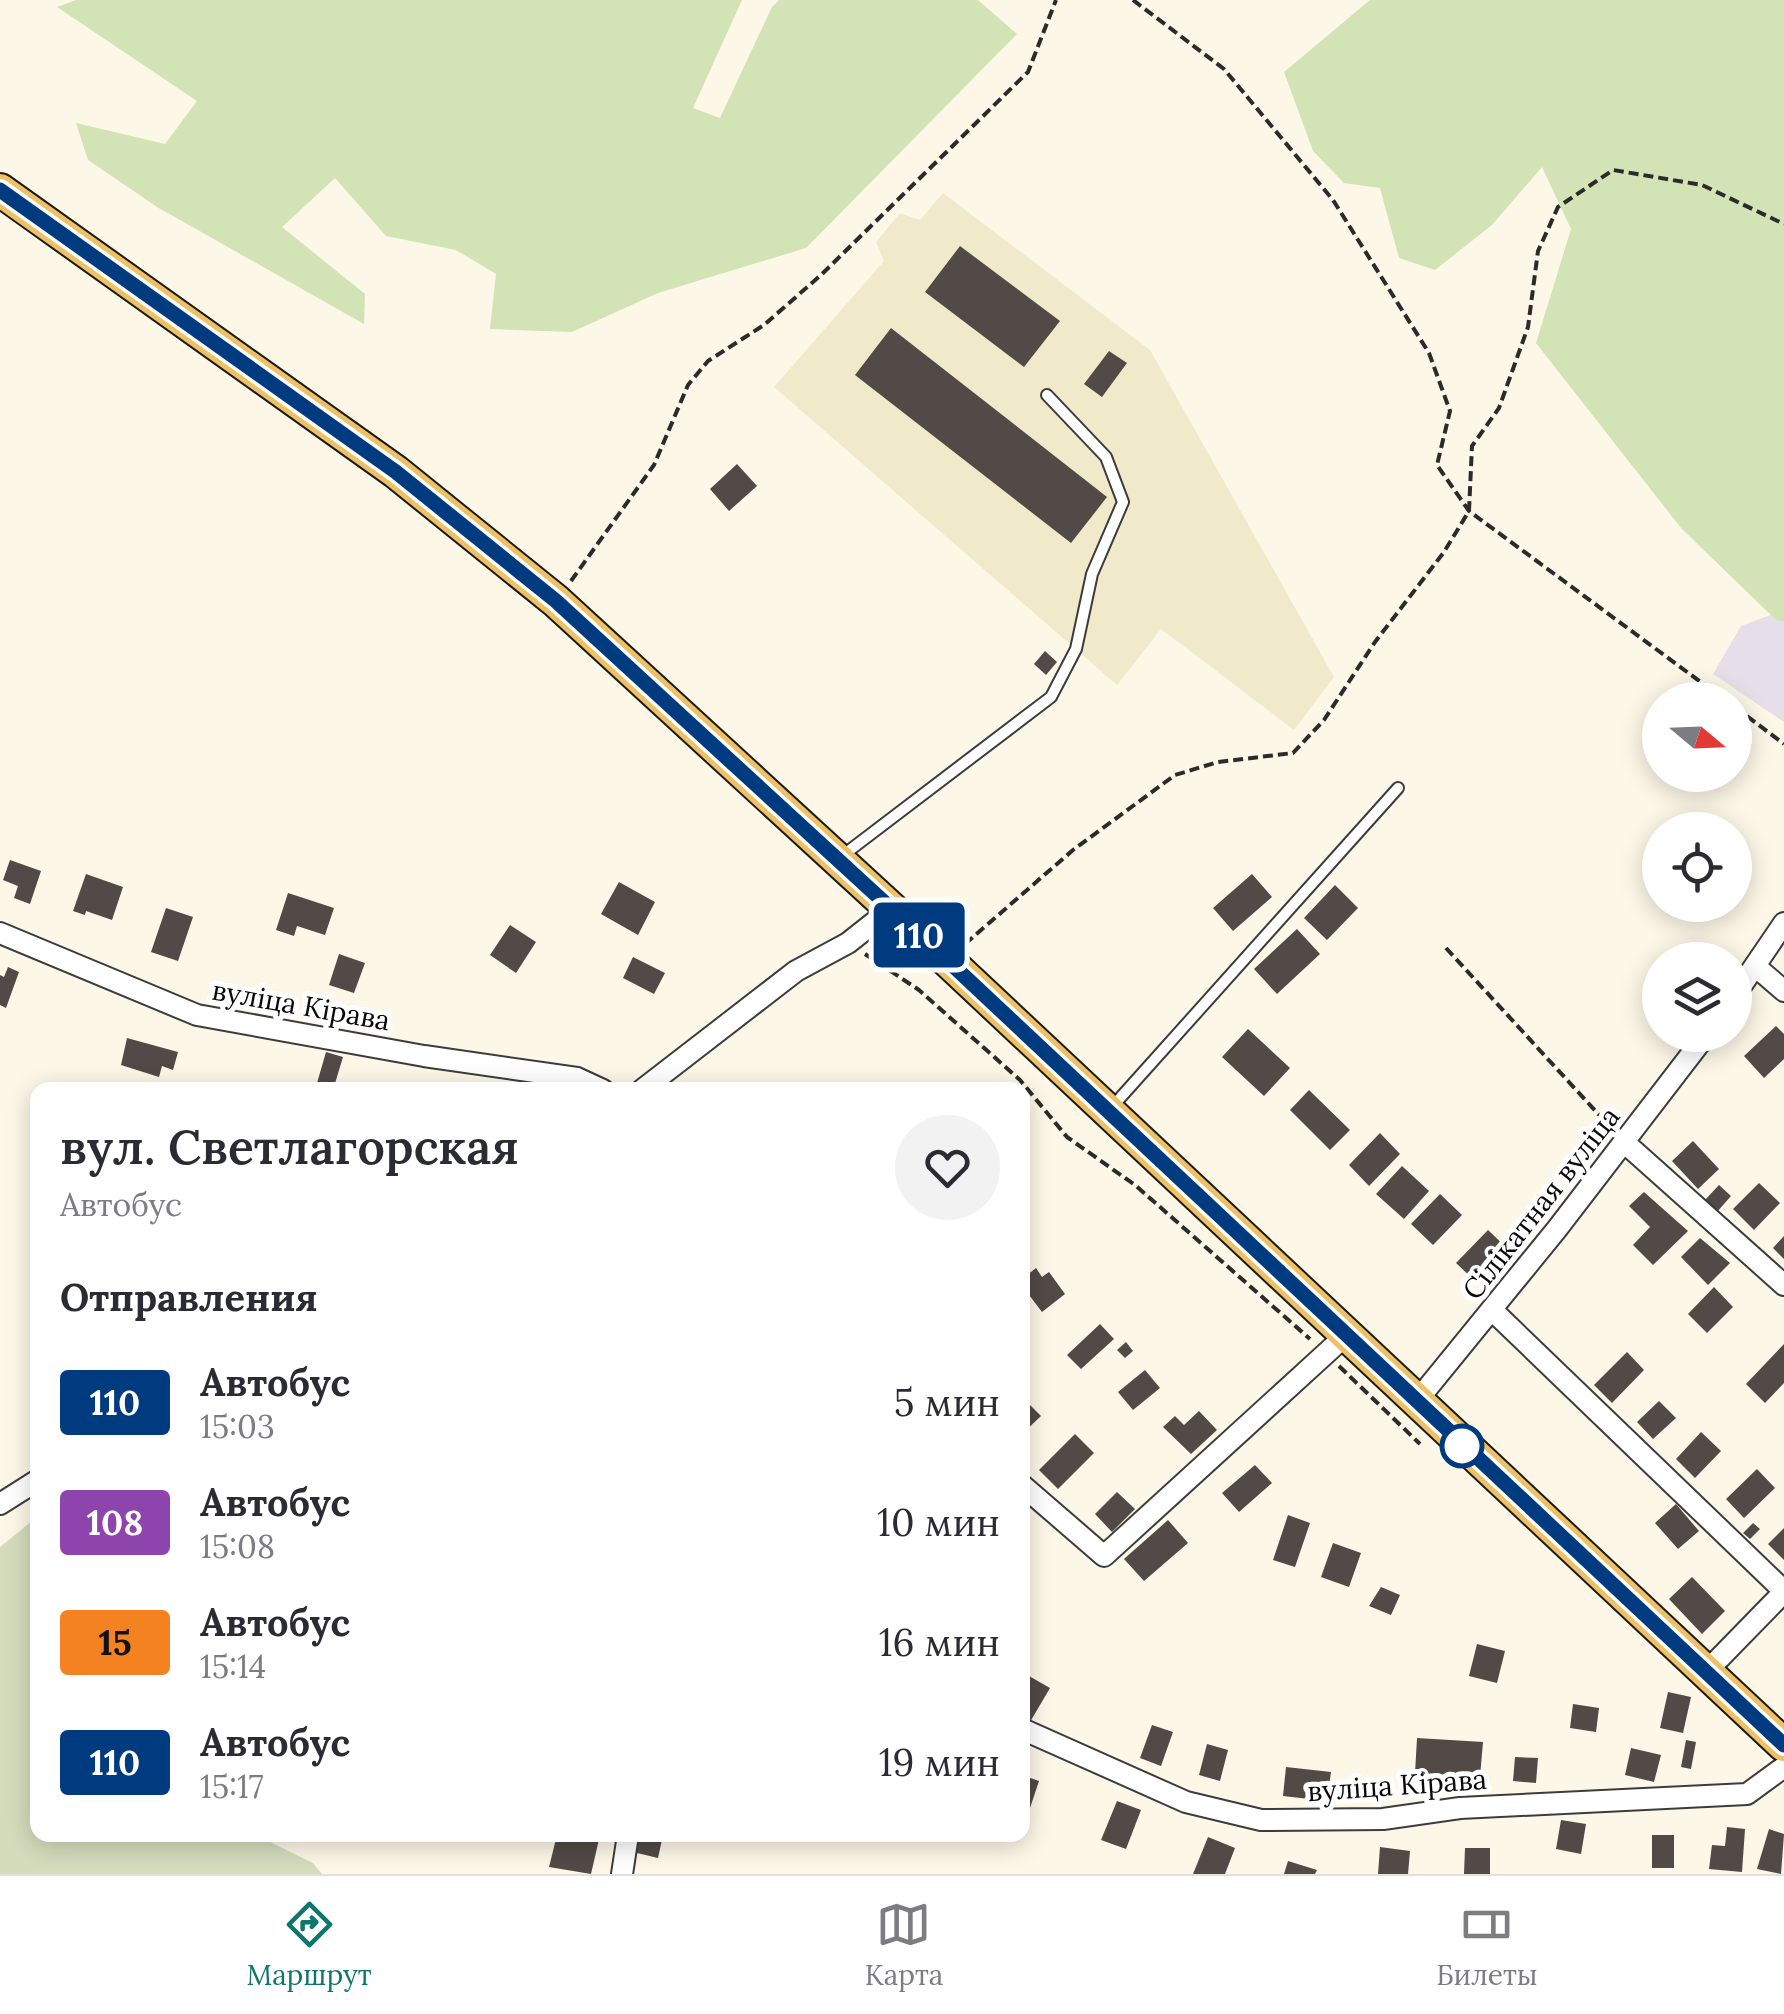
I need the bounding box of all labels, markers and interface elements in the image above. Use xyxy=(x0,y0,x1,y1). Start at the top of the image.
north arrow xyxy=(1642,682,1752,792)
map controls xyxy=(1642,682,1752,1052)
button: locate xyxy=(1642,812,1752,922)
line badge: 110 xyxy=(862,902,976,968)
text: 110 xyxy=(894,913,944,958)
button: layers xyxy=(1642,942,1752,1052)
street label: вуліца Кірава xyxy=(209,972,393,1038)
street label: Сілікатная вуліца xyxy=(1454,1099,1628,1307)
button: heart xyxy=(895,1115,1000,1220)
text: вул. Светлагорская xyxy=(60,1116,519,1177)
text: Автобус xyxy=(60,1184,182,1225)
text: Отправления xyxy=(60,1273,318,1321)
text: Автобус xyxy=(200,1358,350,1406)
text: 5 мин xyxy=(894,1378,1000,1426)
text: 110 xyxy=(90,1380,140,1425)
text: 15:03 xyxy=(200,1406,275,1447)
unlabelled marker xyxy=(1441,1425,1483,1467)
text: Автобус xyxy=(200,1478,350,1526)
text: 10 мин xyxy=(877,1498,1000,1546)
text: 108 xyxy=(87,1500,143,1545)
text: 15:08 xyxy=(200,1526,275,1567)
text: Автобус xyxy=(200,1598,350,1646)
text: 16 мин xyxy=(879,1618,1000,1666)
text: 15 xyxy=(98,1620,132,1665)
text: 15:14 xyxy=(200,1646,266,1687)
text: Автобус xyxy=(200,1718,350,1766)
text: 19 мин xyxy=(879,1738,1000,1786)
text: 110 xyxy=(90,1740,140,1785)
street label: вуліца Кірава xyxy=(1306,1761,1488,1809)
text: 15:17 xyxy=(200,1766,264,1807)
tab: Маршрут xyxy=(246,1897,372,1993)
tab: Карта xyxy=(865,1897,943,1993)
tab: Билеты xyxy=(1436,1897,1538,1993)

